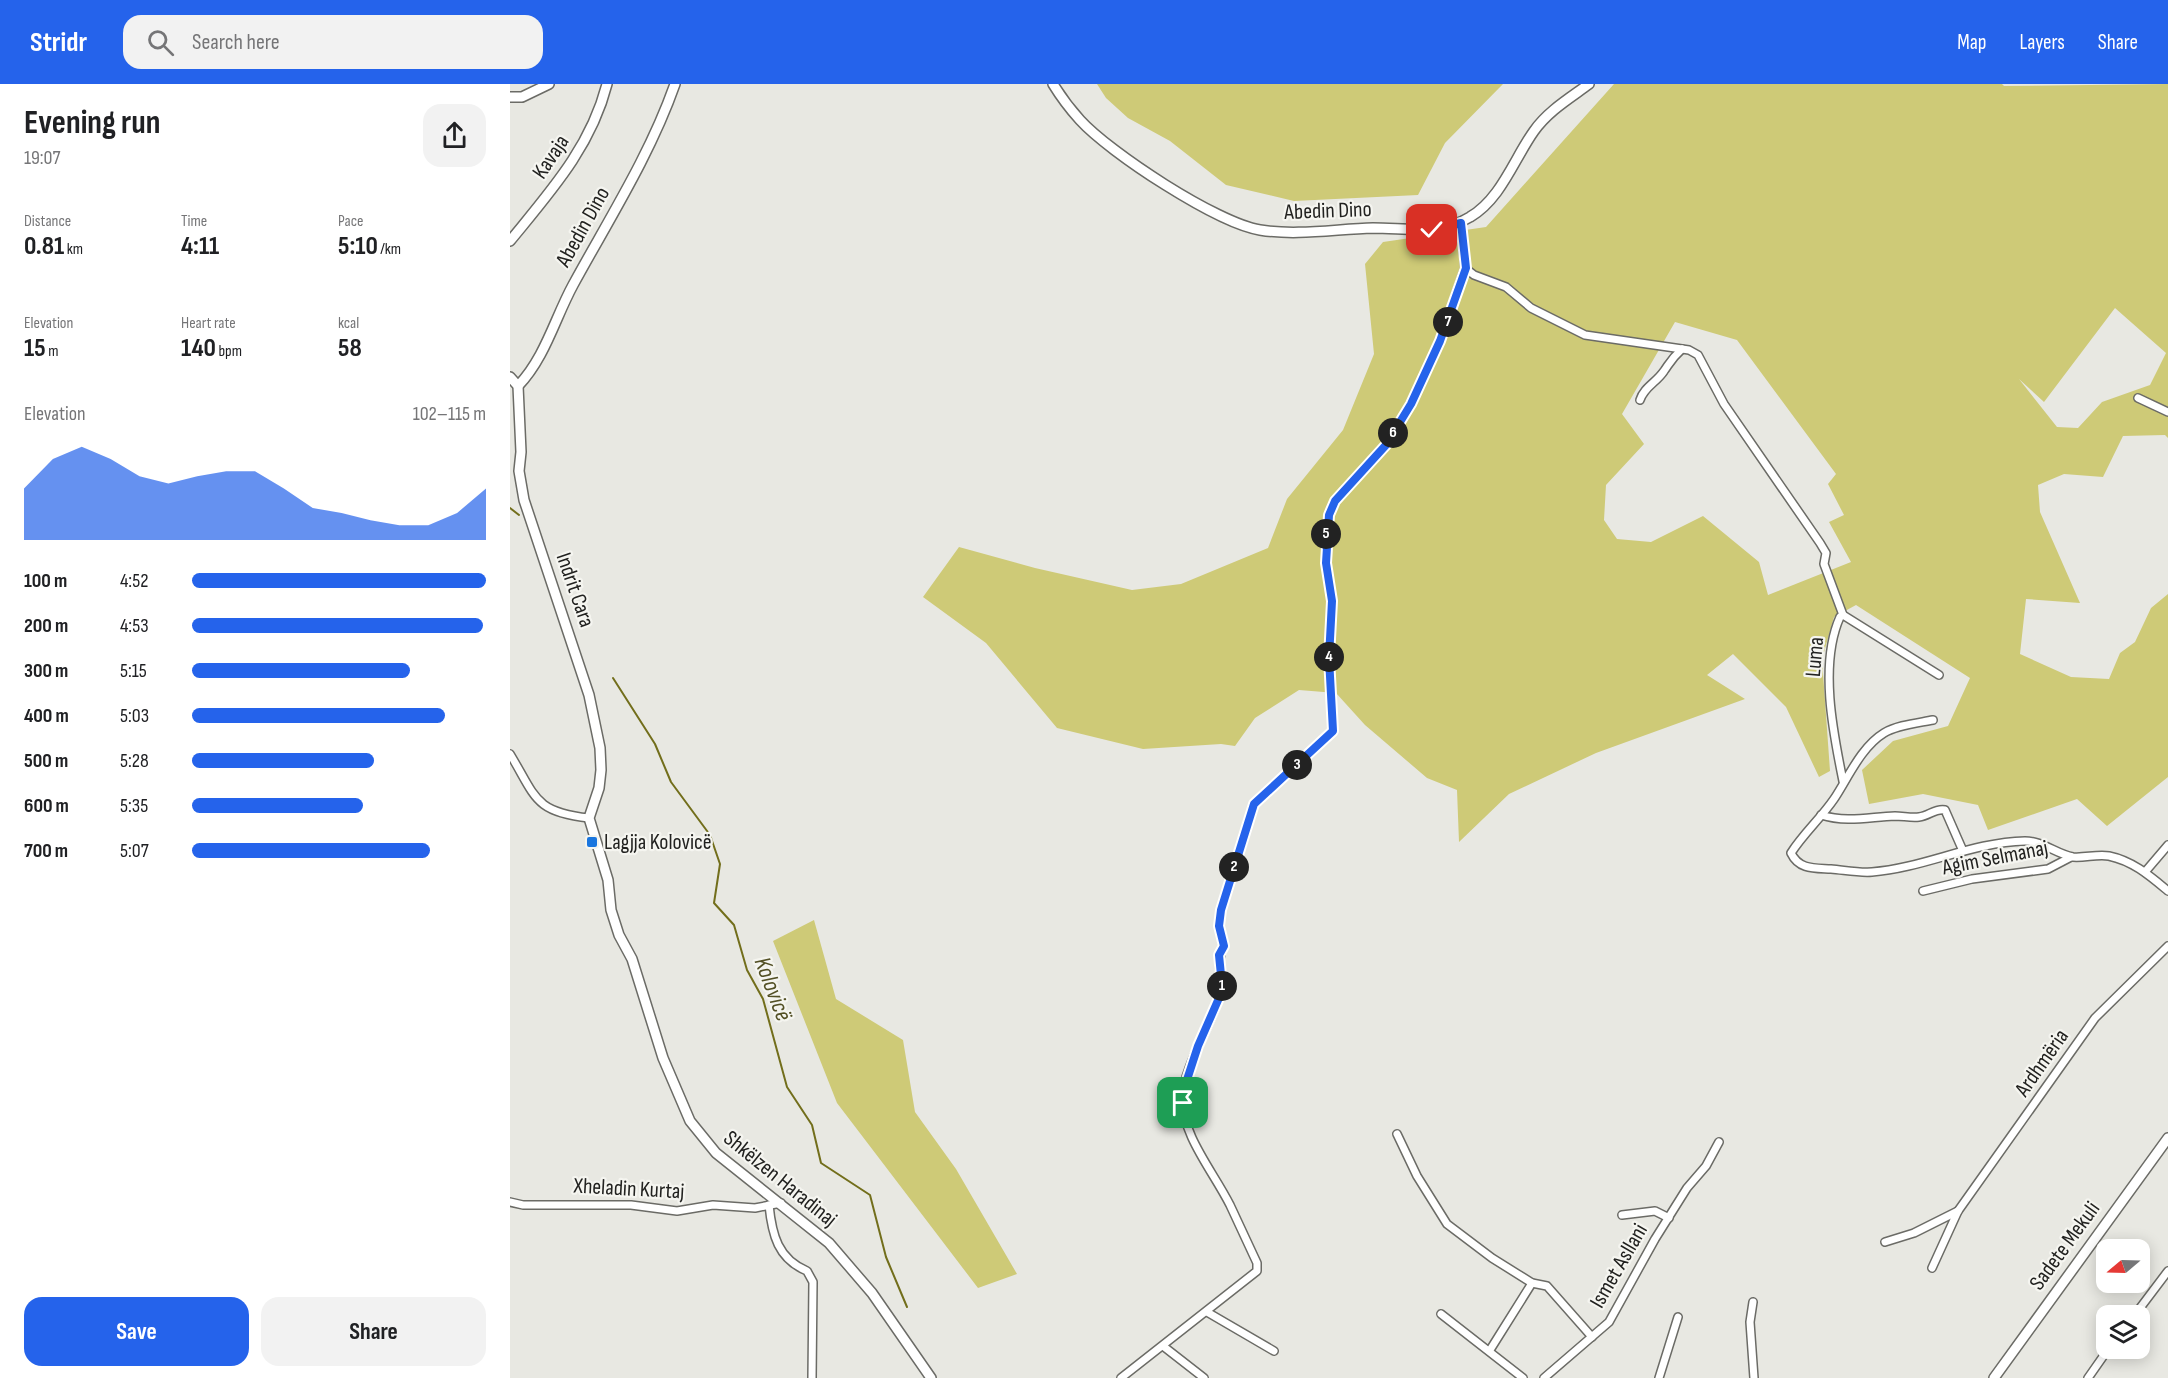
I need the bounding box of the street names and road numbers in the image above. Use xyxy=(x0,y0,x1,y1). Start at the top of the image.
street label: Kavaja xyxy=(527,130,575,184)
street label: Abedin Dino xyxy=(550,182,616,273)
street label: Abedin Dino xyxy=(1283,196,1372,226)
street label: Indrit Cara xyxy=(550,549,600,631)
street label: Luma xyxy=(1800,636,1830,678)
street label: Agim Selmanaj xyxy=(1939,835,2050,882)
street label: Ardhmëria xyxy=(2009,1024,2075,1103)
street label: Shkëlzen Haradinaj xyxy=(718,1125,842,1233)
street label: Xheladin Kurtaj xyxy=(572,1173,685,1205)
street label: Sadete Mekuli xyxy=(2024,1196,2106,1296)
street label: Ismet Asllani xyxy=(1584,1219,1654,1313)

